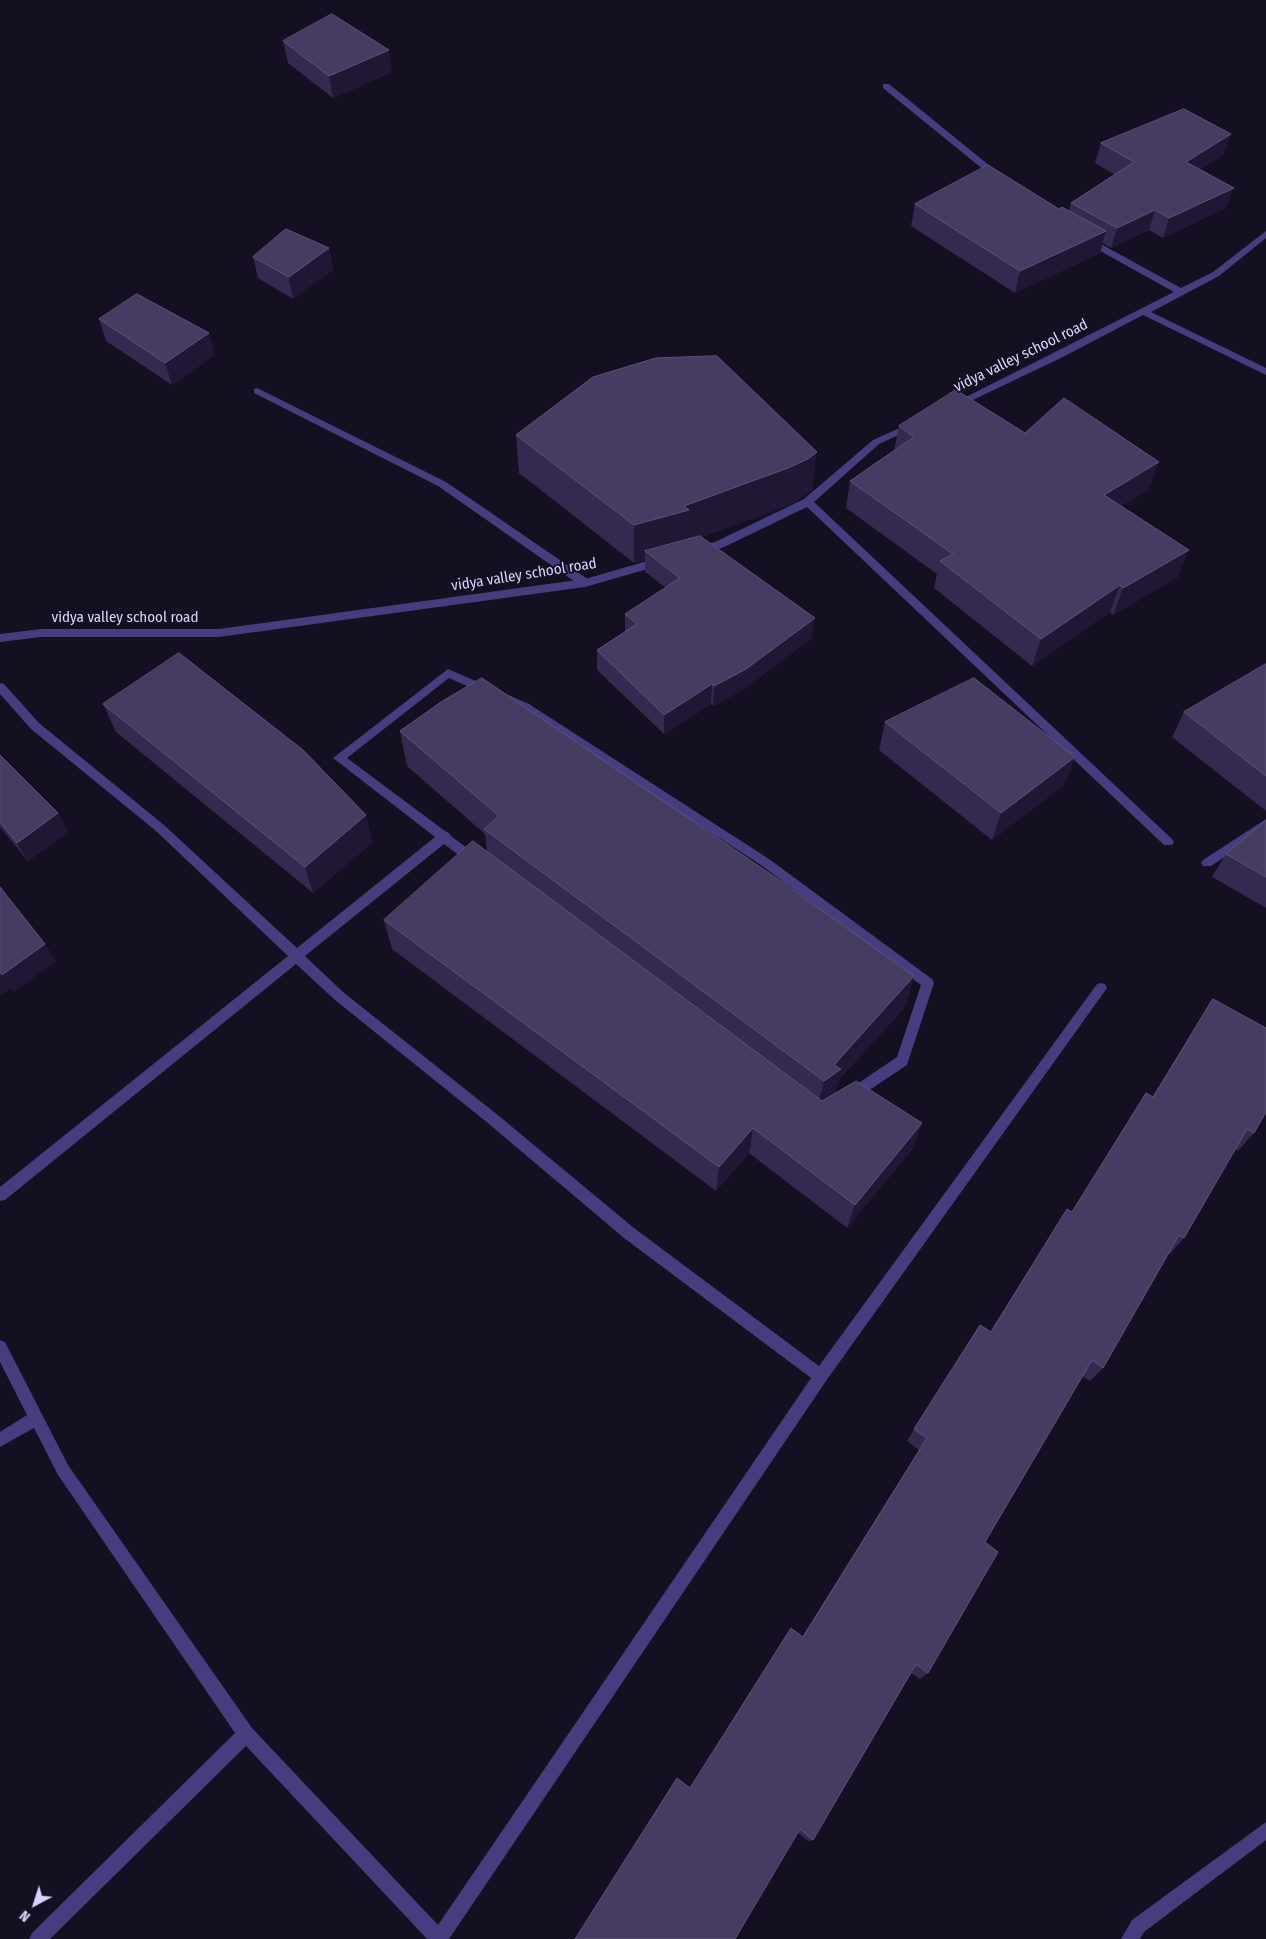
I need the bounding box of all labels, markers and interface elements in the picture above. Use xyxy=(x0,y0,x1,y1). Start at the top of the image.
street label: vidya valley school road xyxy=(951,316,1091,396)
street label: vidya valley school road xyxy=(450,555,598,595)
street label: vidya valley school road xyxy=(52,609,198,627)
north arrow xyxy=(10,1879,60,1929)
text: N xyxy=(16,1907,34,1925)

